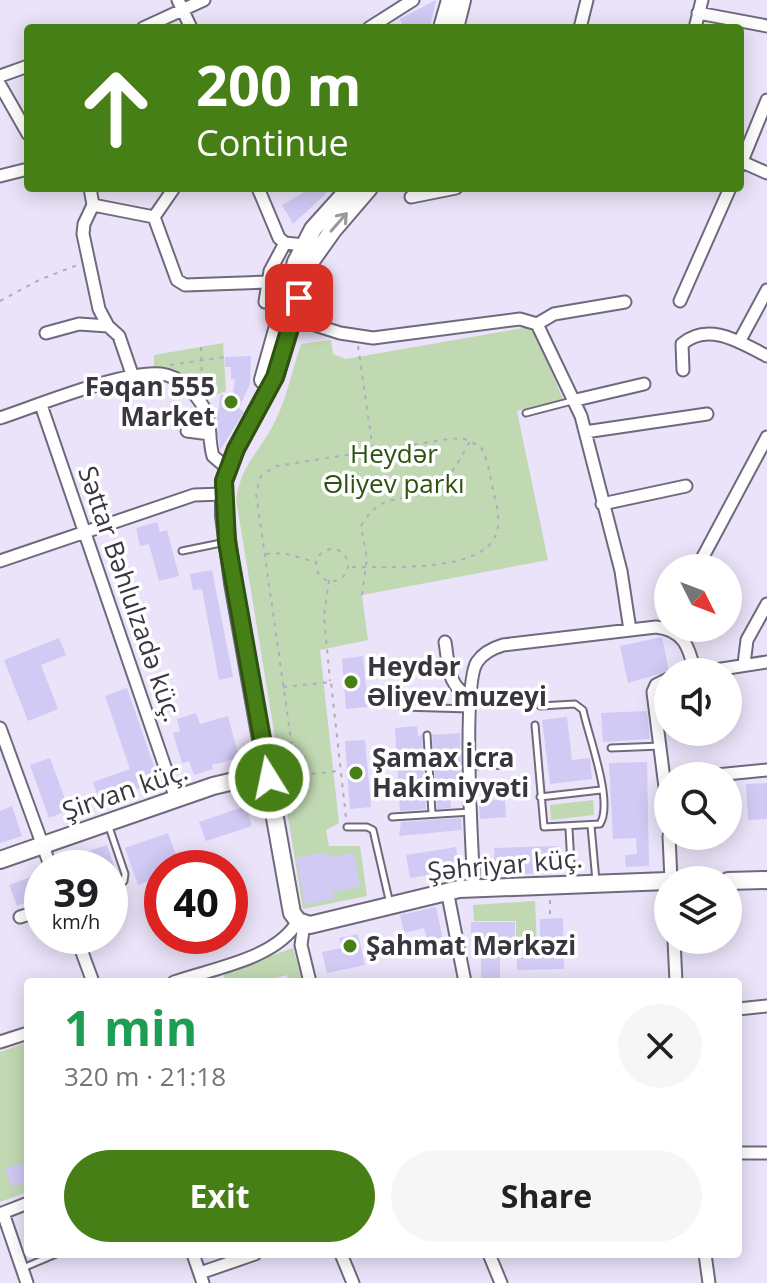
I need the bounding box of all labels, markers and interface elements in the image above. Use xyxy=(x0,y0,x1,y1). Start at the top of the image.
text: 200 m xyxy=(196,46,362,122)
icon: ahead xyxy=(64,56,168,160)
text: Continue xyxy=(196,118,349,167)
one-way arrow xyxy=(330,212,348,233)
pin xyxy=(265,264,333,332)
icon: arrive xyxy=(277,276,321,320)
place label: Fəqan 555 Market xyxy=(85,368,215,434)
marker: Fəqan 555 Market xyxy=(222,393,240,411)
park label: Heydər Əliyev parkı xyxy=(323,435,465,501)
street label: Səttar Bəhlulzadə küç. xyxy=(70,461,192,726)
north arrow xyxy=(654,554,742,642)
map controls xyxy=(654,554,742,954)
place label: Heydər Əliyev muzeyi xyxy=(367,648,547,714)
button: sound xyxy=(654,658,742,746)
marker: Heydər Əliyev muzeyi xyxy=(342,673,360,691)
position arrow xyxy=(227,736,311,820)
place label: Şamax İcra Hakimiyyəti xyxy=(372,739,529,805)
street label: Şirvan küç. xyxy=(57,752,192,828)
button: search xyxy=(654,762,742,850)
marker: Şamax İcra Hakimiyyəti xyxy=(347,764,365,782)
street label: Şəhriyar küç. xyxy=(426,839,584,889)
speed limit sign: 40 xyxy=(144,850,248,954)
text: 39 xyxy=(53,864,99,919)
button: layers xyxy=(654,866,742,954)
text: km/h xyxy=(52,908,100,935)
place label: Şahmat Mərkəzi xyxy=(366,927,576,963)
marker: Şahmat Mərkəzi xyxy=(341,937,359,955)
text: 1 min xyxy=(64,995,197,1060)
button: close xyxy=(618,1004,702,1088)
text: 320 m · 21:18 xyxy=(64,1058,226,1094)
button: Exit xyxy=(64,1150,375,1242)
button: Share xyxy=(391,1150,702,1242)

